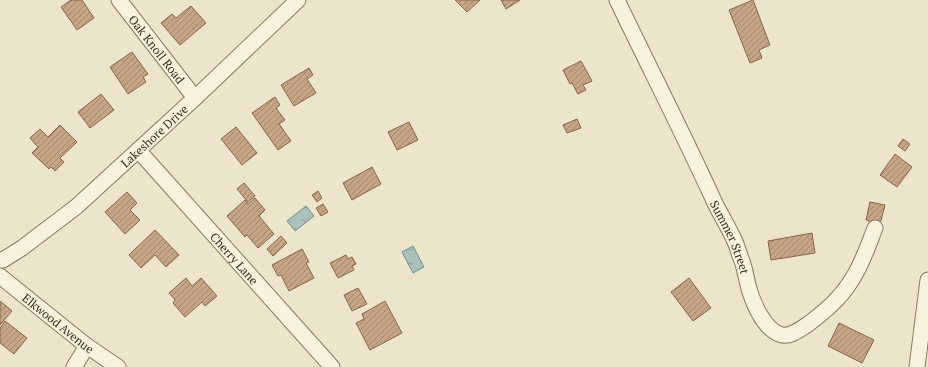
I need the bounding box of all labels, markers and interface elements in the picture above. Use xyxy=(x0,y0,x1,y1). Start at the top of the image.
street label: Oak Knoll Road xyxy=(126,12,188,86)
street label: Lakeshore Drive xyxy=(117,101,191,170)
street label: Summer Street xyxy=(707,198,753,276)
street label: Cherry Lane xyxy=(207,229,262,287)
street label: Elkwood Avenue xyxy=(20,290,97,356)

